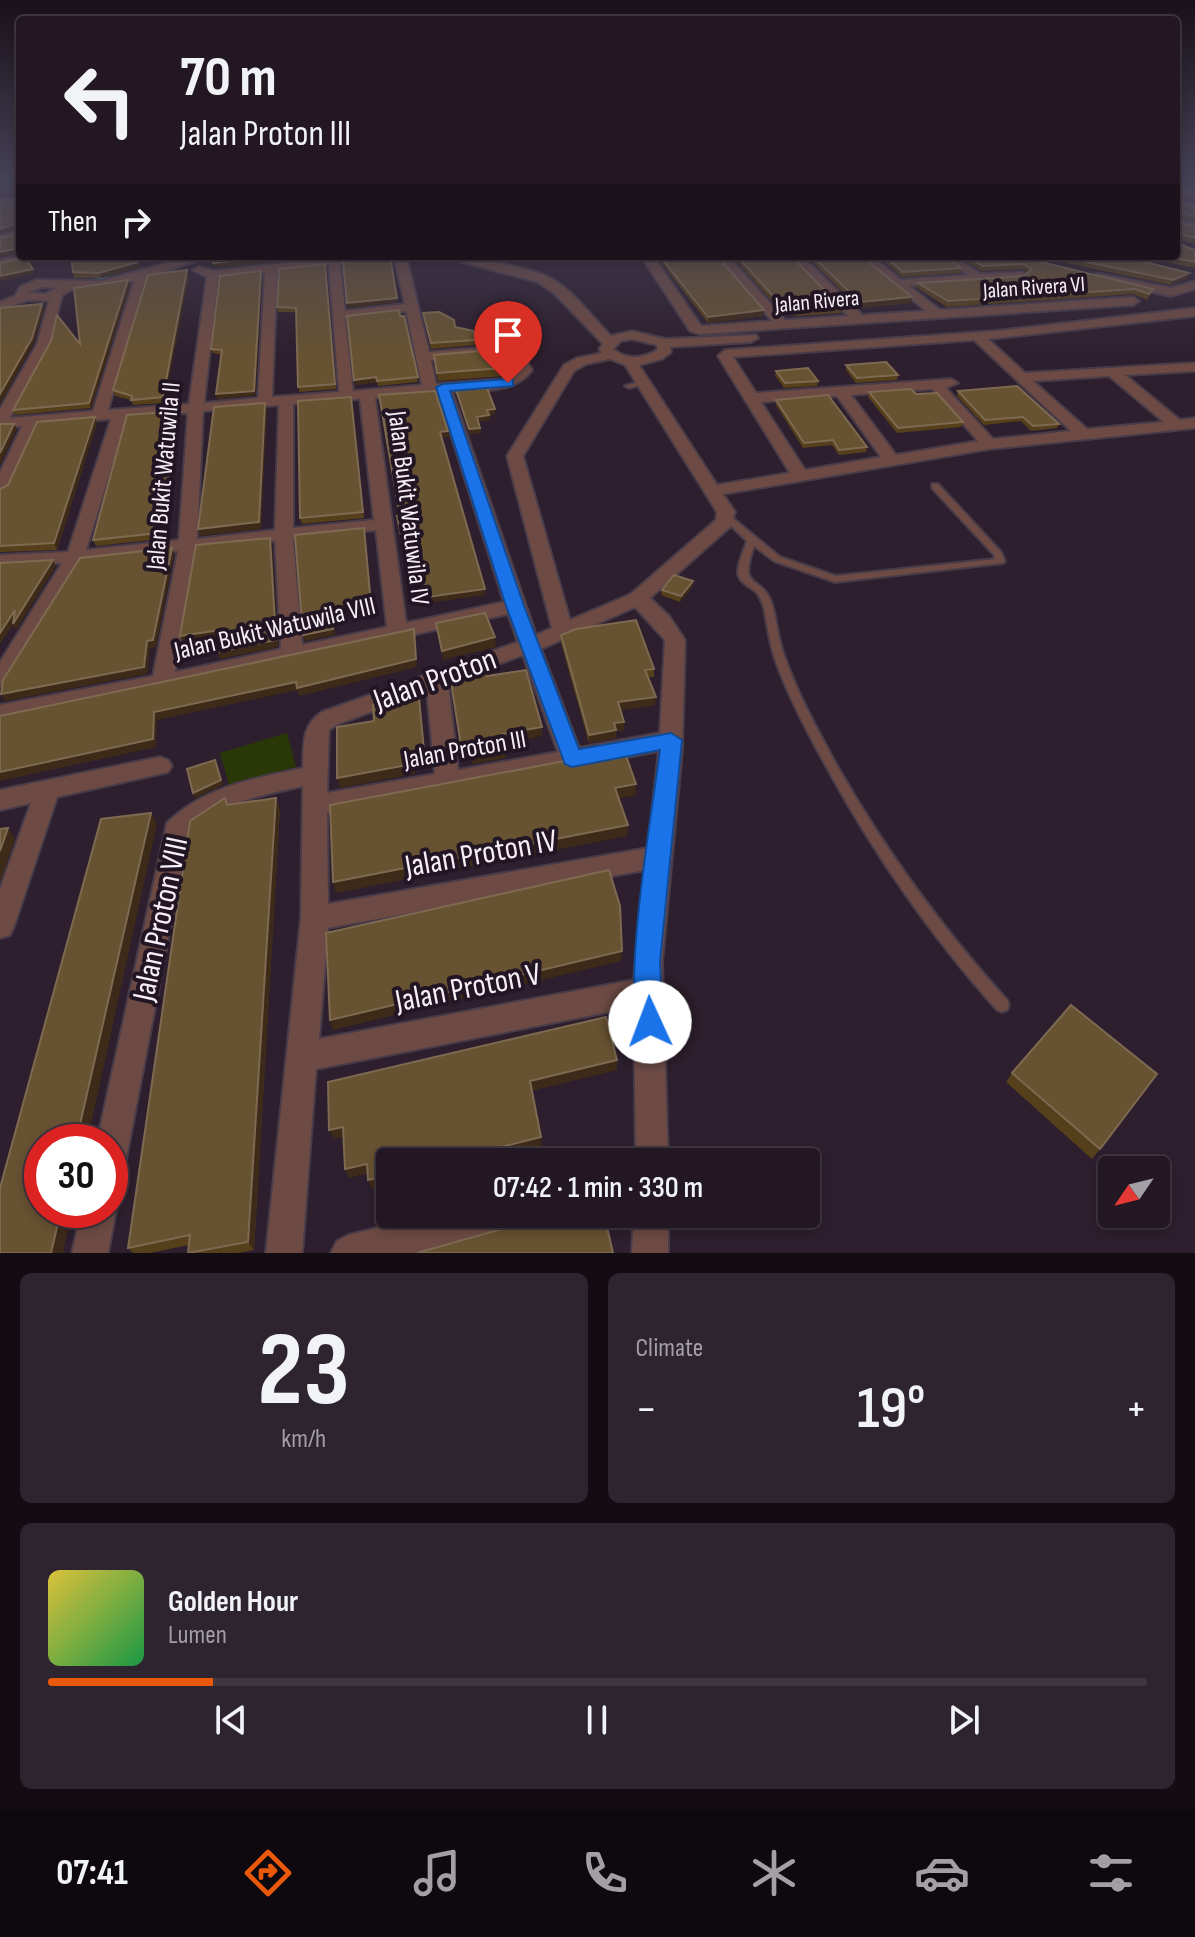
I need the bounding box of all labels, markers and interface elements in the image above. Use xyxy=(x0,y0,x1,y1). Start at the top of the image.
text: 70 m xyxy=(180,45,277,112)
icon: left xyxy=(48,48,152,152)
text: Jalan Proton III xyxy=(180,113,351,156)
icon: right xyxy=(114,200,158,244)
text: Then xyxy=(48,204,98,240)
street label: Jalan Rivera VI xyxy=(981,271,1086,305)
street label: Jalan Rivera xyxy=(773,285,860,319)
pin xyxy=(474,301,542,383)
icon: arrive xyxy=(486,313,530,357)
street label: Jalan Bukit Watuwila II xyxy=(140,381,188,572)
street label: Jalan Bukit Watuwila IV xyxy=(381,408,435,607)
street label: Jalan Bukit Watuwila VIII xyxy=(170,591,379,667)
street label: Jalan Proton xyxy=(367,640,502,721)
street label: Jalan Proton III xyxy=(400,724,529,776)
street label: Jalan Proton IV xyxy=(401,821,561,887)
street label: Jalan Proton VIII xyxy=(124,833,197,1006)
street label: Jalan Proton V xyxy=(391,955,545,1021)
position arrow xyxy=(608,980,692,1064)
speed limit sign: 30 xyxy=(24,1124,128,1228)
north arrow xyxy=(1098,1156,1170,1228)
map controls xyxy=(1098,1156,1170,1228)
text: 07:42 · 1 min · 330 m xyxy=(493,1170,703,1206)
text: 23 xyxy=(258,1309,350,1434)
text: Climate xyxy=(636,1333,703,1364)
text: 19° xyxy=(857,1373,926,1445)
text: − xyxy=(636,1383,657,1436)
text: + xyxy=(1125,1383,1147,1436)
text: km/h xyxy=(281,1424,326,1455)
text: Golden Hour xyxy=(168,1584,298,1620)
text: Lumen xyxy=(168,1620,227,1651)
icon: previous xyxy=(209,1698,253,1742)
icon: pause xyxy=(575,1698,619,1742)
icon: next xyxy=(942,1698,986,1742)
icon: directions xyxy=(240,1845,296,1901)
icon: music xyxy=(409,1845,465,1901)
icon: phone xyxy=(577,1845,633,1901)
icon: climate xyxy=(746,1845,802,1901)
icon: car xyxy=(914,1845,970,1901)
icon: filters xyxy=(1083,1845,1139,1901)
text: 07:41 xyxy=(56,1852,128,1895)

